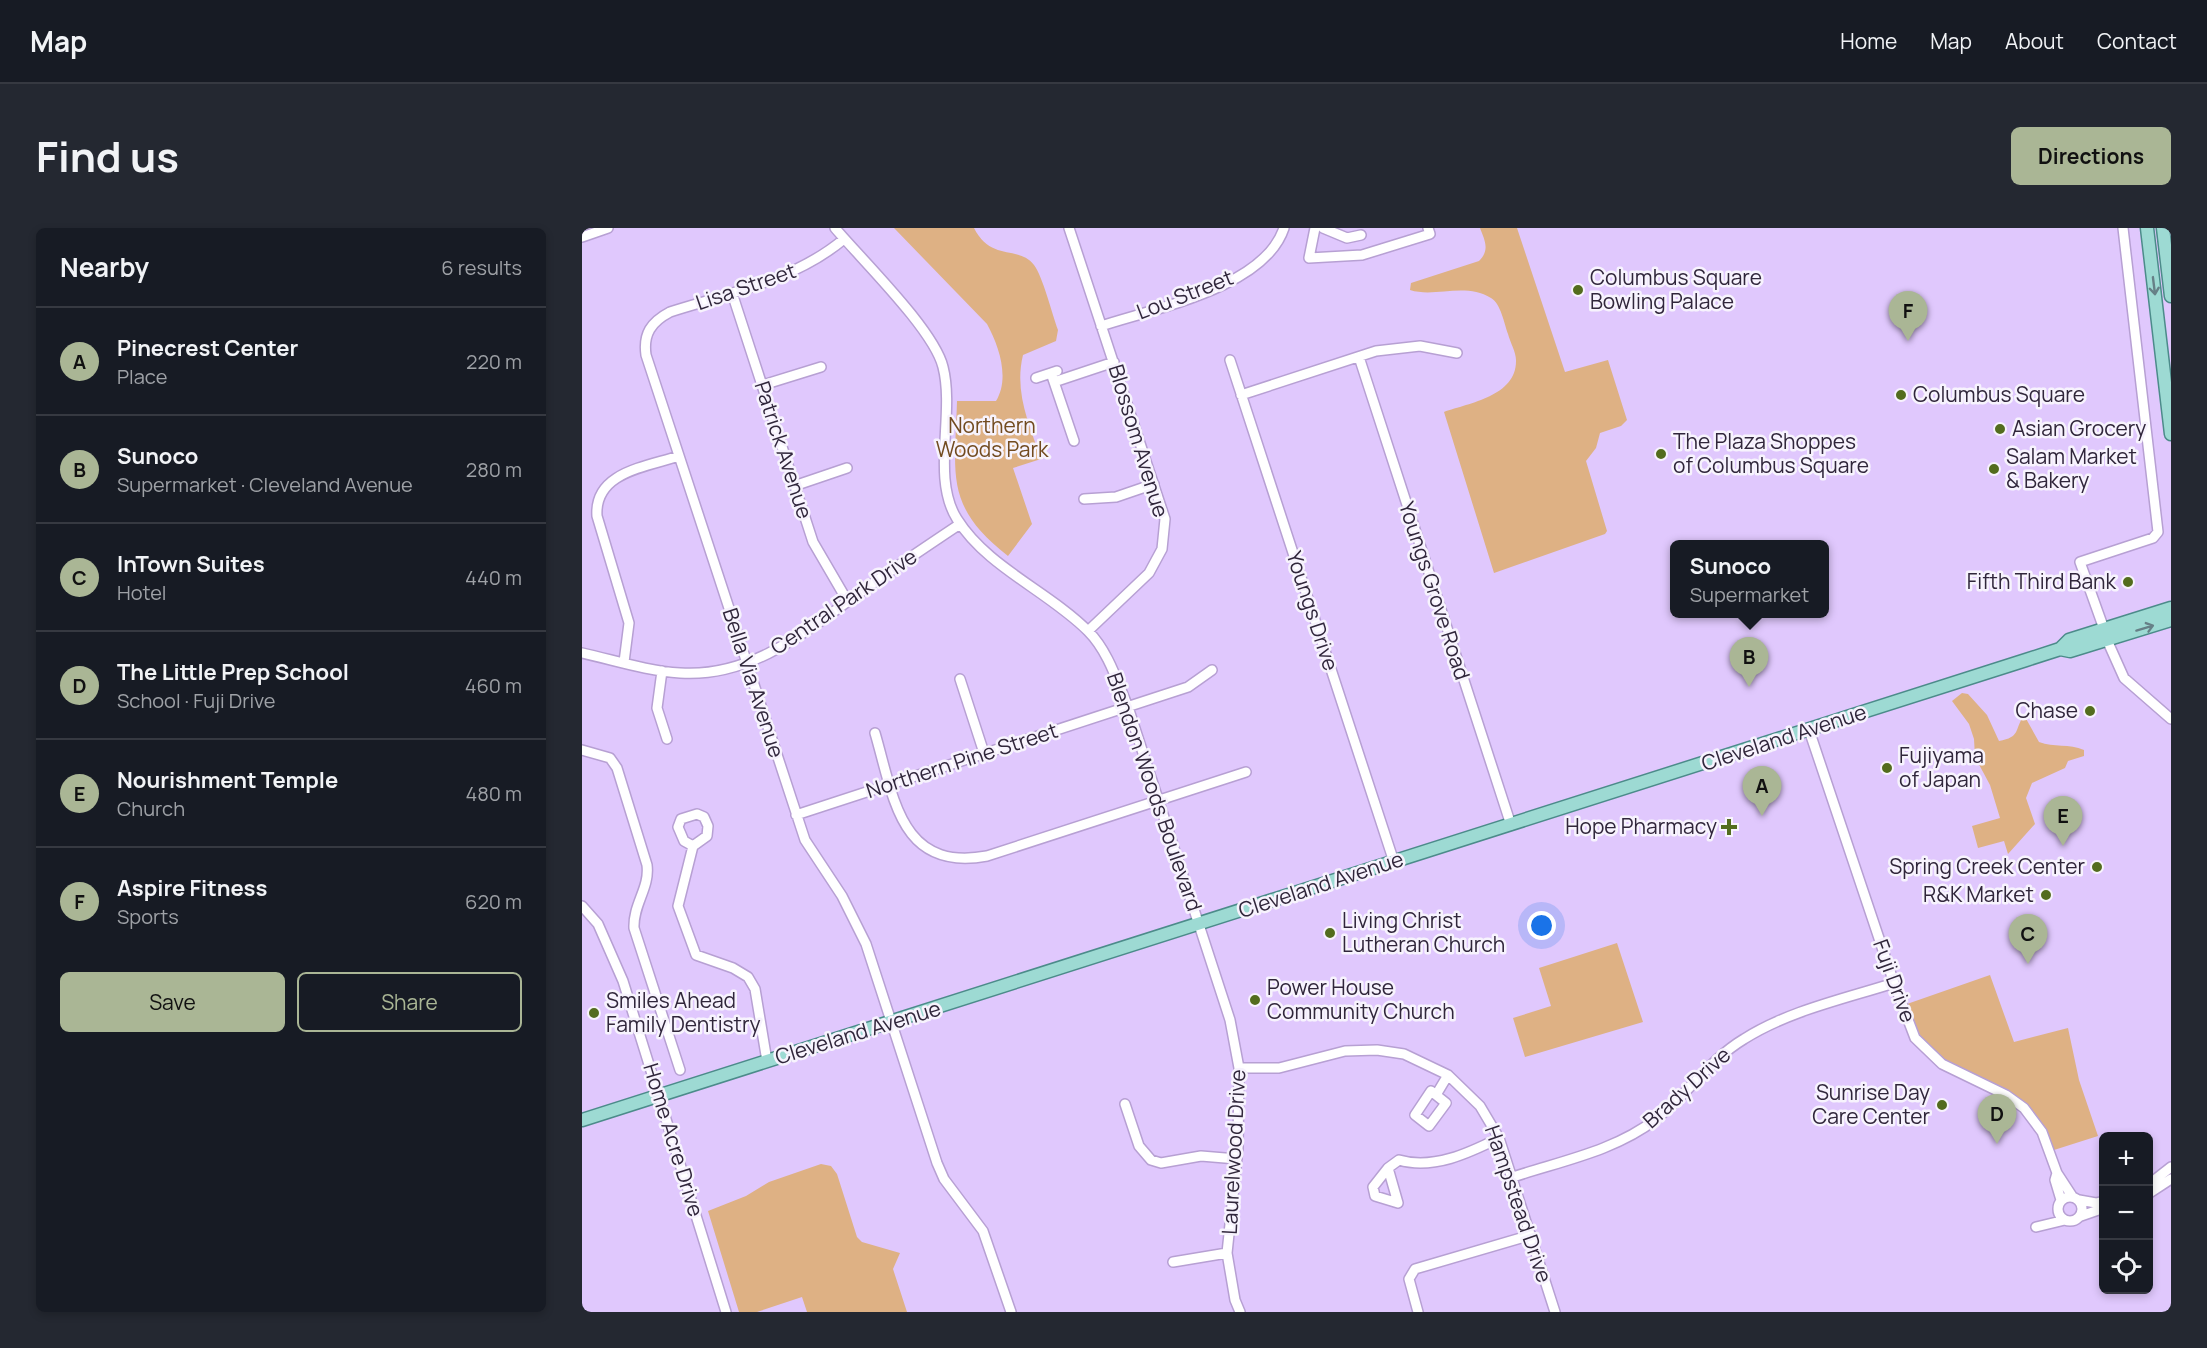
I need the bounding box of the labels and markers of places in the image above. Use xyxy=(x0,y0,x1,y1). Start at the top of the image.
place label: Columbus Square Bowling Palace xyxy=(1590,263,1762,315)
marker: Columbus Square Bowling Palace xyxy=(1571,283,1585,297)
pin: F xyxy=(1888,291,1928,341)
place label: Columbus Square xyxy=(1913,380,2085,408)
marker: Columbus Square xyxy=(1894,388,1908,402)
place label: Asian Grocery xyxy=(2012,414,2146,442)
marker: Asian Grocery xyxy=(1993,422,2007,436)
place label: The Plaza Shoppes of Columbus Square xyxy=(1673,427,1869,479)
place label: Salam Market & Bakery xyxy=(2006,442,2137,494)
marker: The Plaza Shoppes of Columbus Square xyxy=(1654,447,1668,461)
marker: Salam Market & Bakery xyxy=(1987,462,2001,476)
place label: Fifth Third Bank xyxy=(1967,567,2117,595)
marker: Fifth Third Bank xyxy=(2121,575,2135,589)
pin: B xyxy=(1730,638,1768,687)
place label: Chase xyxy=(2016,696,2078,724)
marker: Chase xyxy=(2083,704,2097,718)
place label: Fujiyama of Japan xyxy=(1899,741,1984,793)
marker: Fujiyama of Japan xyxy=(1880,761,1894,775)
pin: A xyxy=(1742,766,1782,816)
pin: E xyxy=(2044,796,2082,846)
place label: Hope Pharmacy xyxy=(1565,812,1717,840)
marker: Hope Pharmacy xyxy=(1722,820,1736,834)
place label: Spring Creek Center xyxy=(1889,852,2085,880)
marker: Spring Creek Center xyxy=(2090,860,2104,874)
place label: R&K Market xyxy=(1923,880,2034,908)
marker: R&K Market xyxy=(2039,888,2053,902)
place label: Living Christ Lutheran Church xyxy=(1342,906,1505,958)
pin: C xyxy=(2008,914,2048,964)
marker: Living Christ Lutheran Church xyxy=(1323,926,1337,940)
place label: Power House Community Church xyxy=(1267,973,1455,1025)
place label: Smiles Ahead Family Dentistry xyxy=(606,986,761,1038)
marker: Power House Community Church xyxy=(1248,993,1262,1007)
marker: Smiles Ahead Family Dentistry xyxy=(587,1006,601,1020)
place label: Sunrise Day Care Center xyxy=(1812,1078,1930,1130)
pin: D xyxy=(1978,1094,2016,1144)
marker: Sunrise Day Care Center xyxy=(1935,1098,1949,1112)

